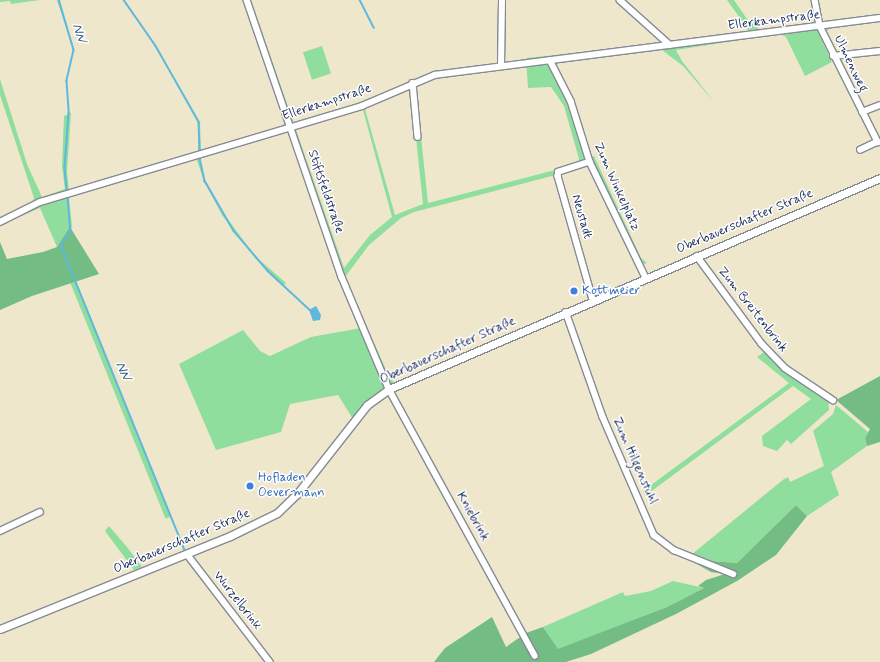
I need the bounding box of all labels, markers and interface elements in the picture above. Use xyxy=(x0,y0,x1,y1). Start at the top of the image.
street label: Ellerkampstraße xyxy=(727,8,821,34)
water label: NN xyxy=(68,22,90,44)
street label: Ulmenweg xyxy=(830,33,870,95)
street label: Ellerkampstraße xyxy=(280,81,374,125)
street label: Zum Winkelplatz xyxy=(589,138,643,236)
street label: Stiftsfeldstraße xyxy=(303,148,347,236)
street label: Oberbauerschafter Straße xyxy=(674,186,816,258)
street label: Neustadt xyxy=(567,193,595,241)
street label: Zum Breitenbrink xyxy=(714,264,790,356)
place label: Kottmeier xyxy=(582,283,640,299)
marker: Kottmeier xyxy=(569,286,579,296)
street label: Oberbauerschafter Straße xyxy=(378,314,518,388)
water label: NN xyxy=(112,359,134,383)
street label: Zum Hilgenstuhl xyxy=(609,417,659,505)
place label: Hofladen Oevermann xyxy=(258,471,325,502)
marker: Hofladen Oevermann xyxy=(245,481,255,491)
street label: Kniebrink xyxy=(452,490,492,544)
street label: Oberbauerschafter Straße xyxy=(111,506,253,578)
street label: Wurzelbrink xyxy=(209,569,265,633)

